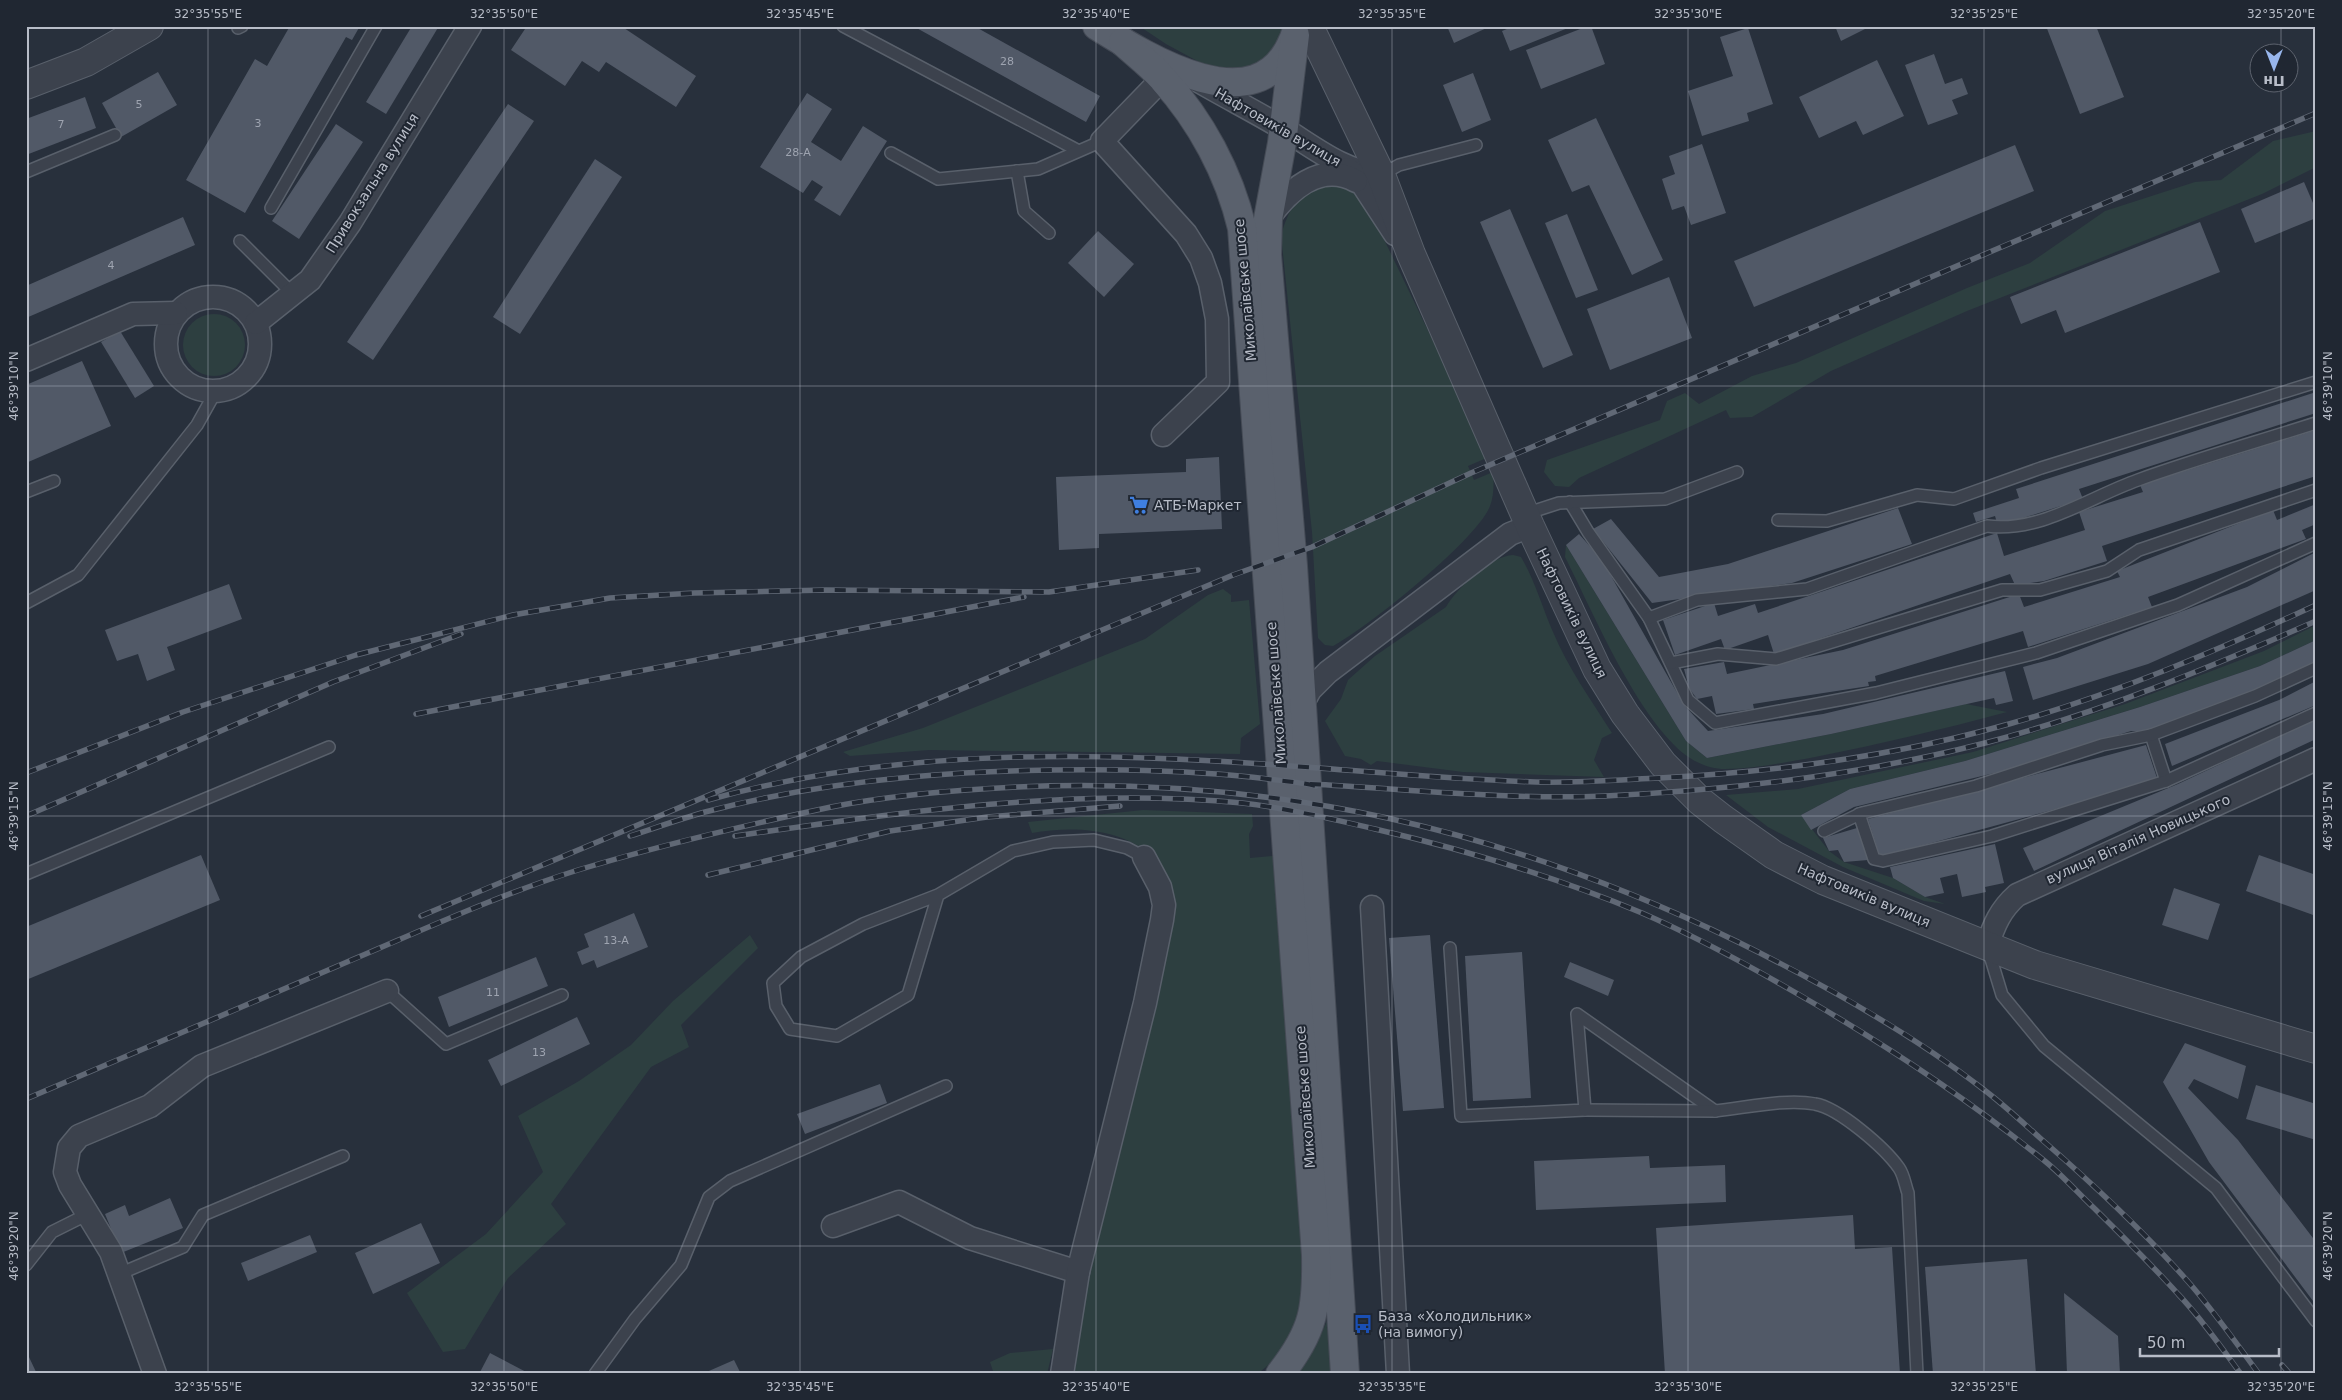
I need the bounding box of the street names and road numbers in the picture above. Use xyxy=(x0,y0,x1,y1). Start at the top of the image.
street label: Нафтовиків вулиця xyxy=(1212,84,1344,170)
street label: Привокзальна вулиця xyxy=(322,110,422,256)
street label: Миколаївське шосе xyxy=(1231,218,1259,362)
street label: Нафтовиків вулиця xyxy=(1534,545,1610,681)
street label: Миколаївське шосе xyxy=(1263,621,1289,765)
street label: вулиця Віталія Новицького xyxy=(2043,791,2233,887)
street label: Нафтовиків вулиця xyxy=(1795,860,1933,930)
street label: Миколаївське шосе xyxy=(1292,1025,1318,1169)

